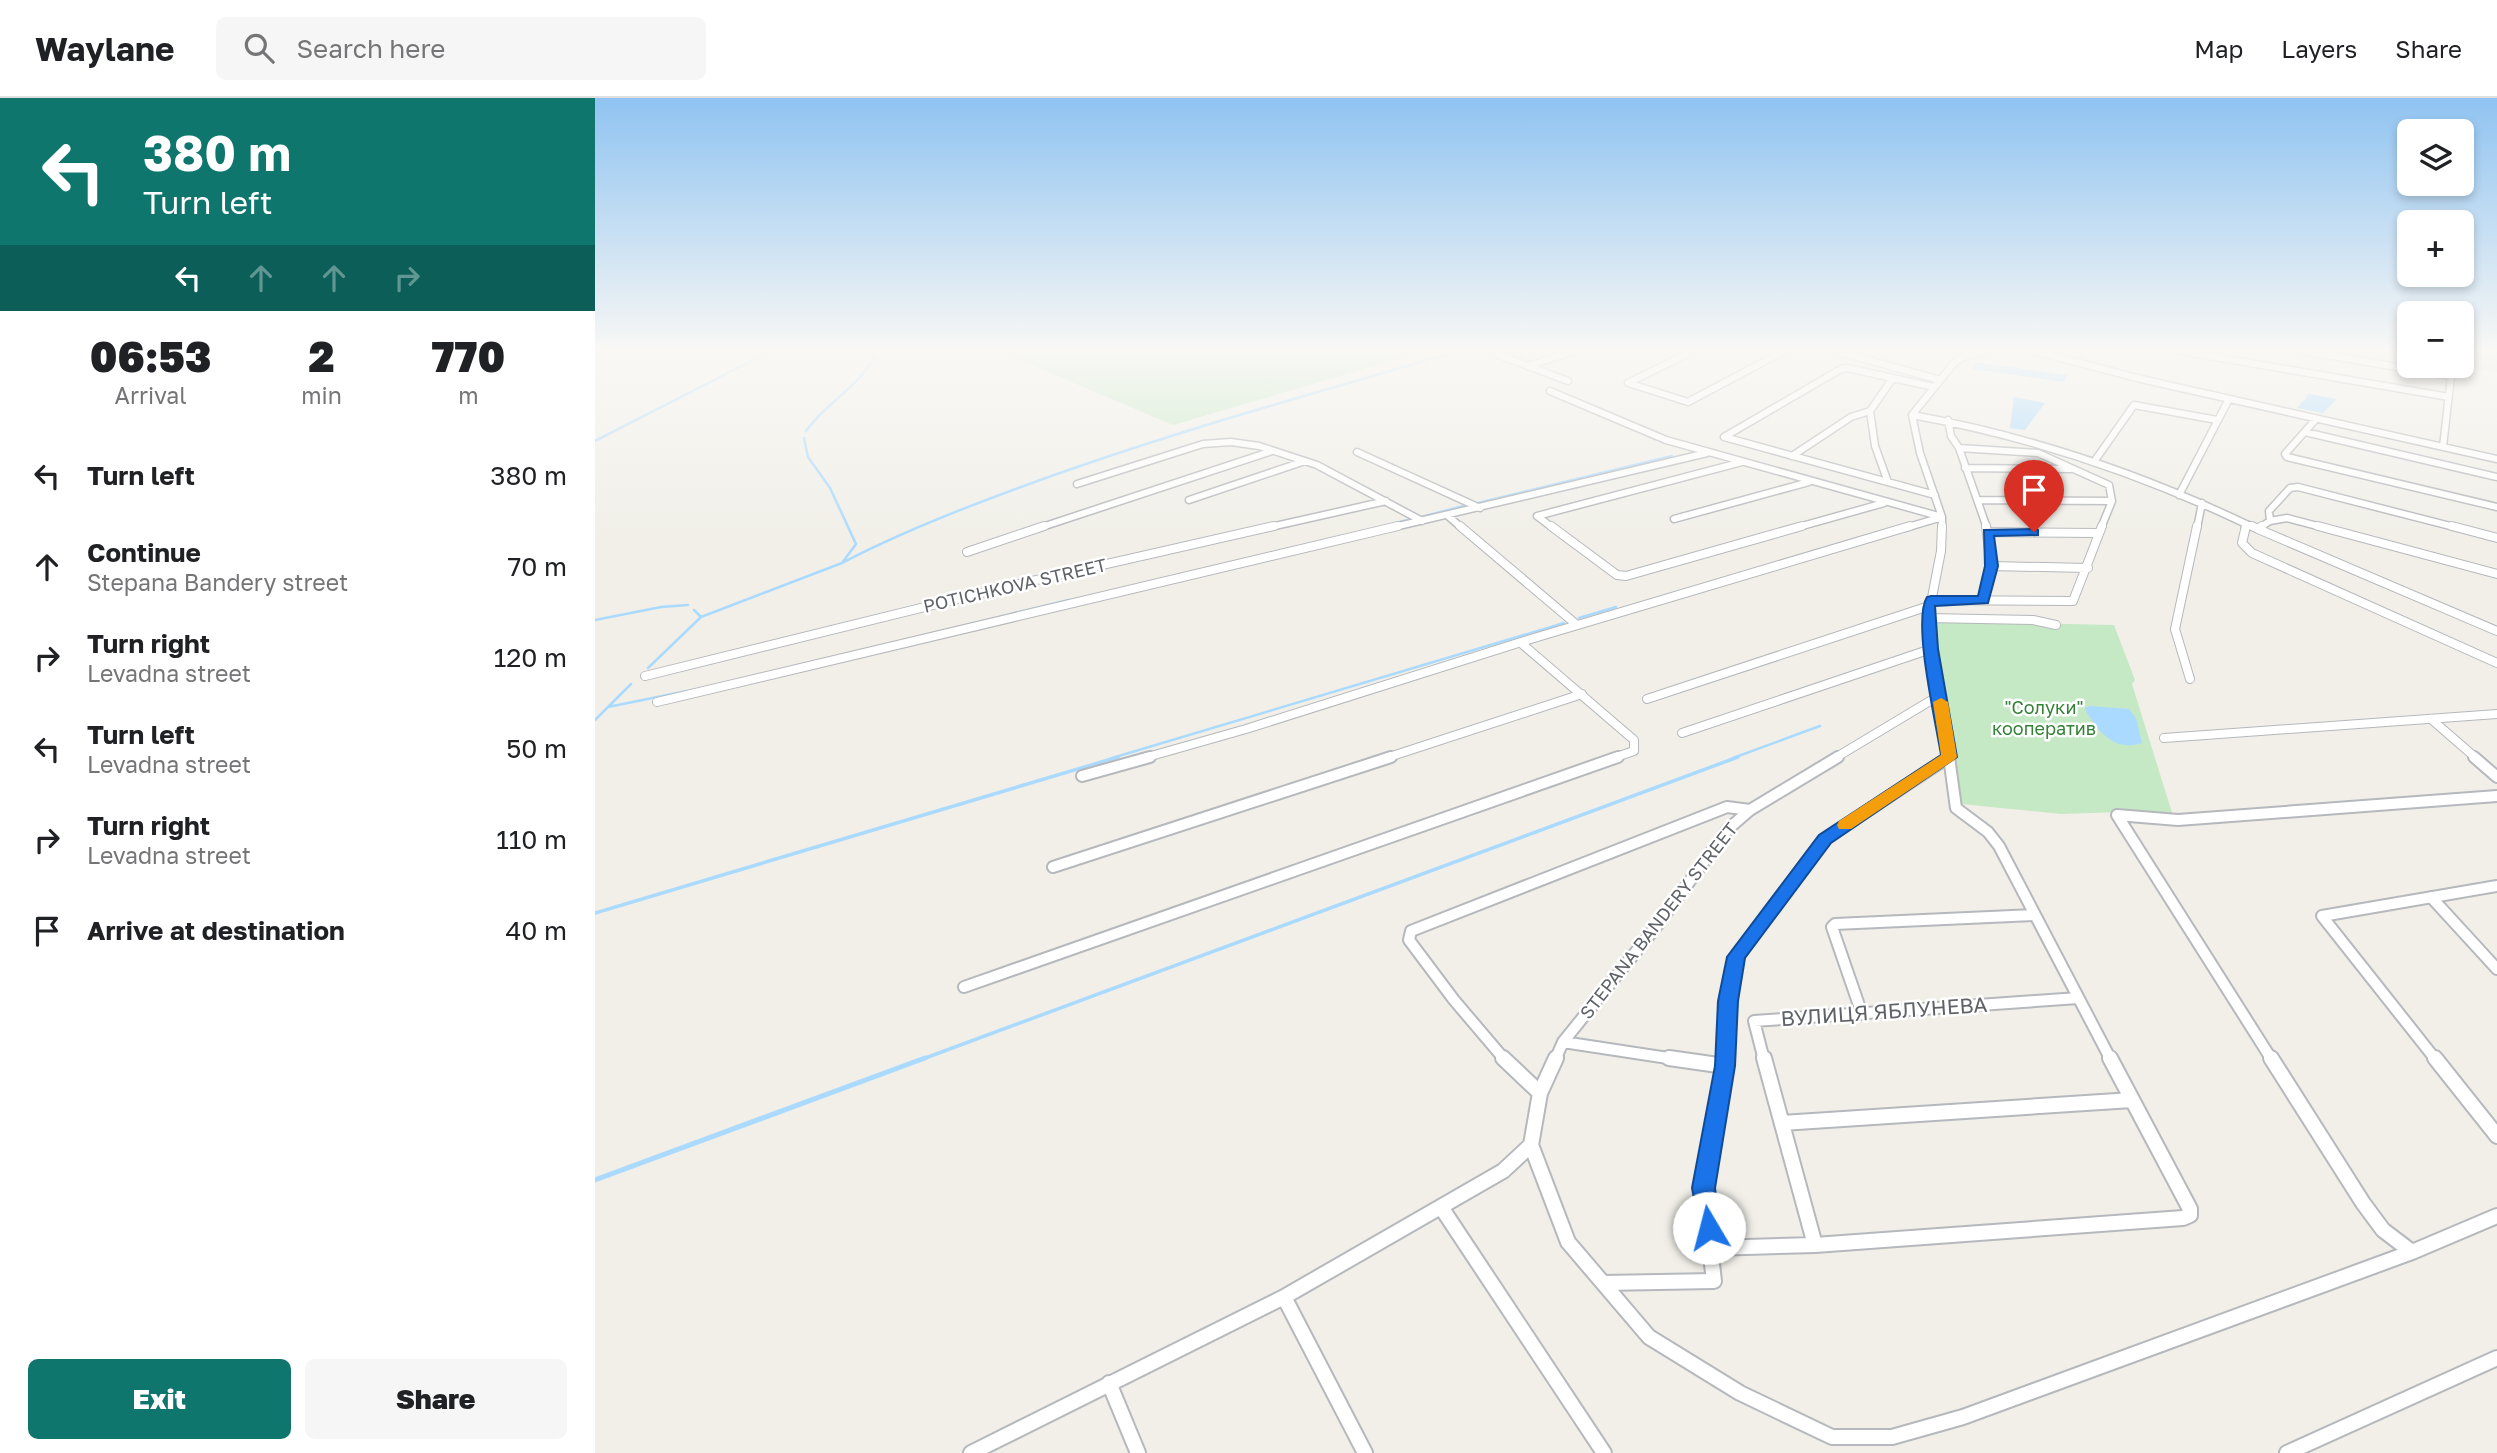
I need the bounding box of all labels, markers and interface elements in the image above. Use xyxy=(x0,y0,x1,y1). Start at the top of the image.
search box xyxy=(216,17,706,80)
text: Waylane xyxy=(35,29,174,68)
icon: search xyxy=(240,29,278,67)
text: Search here xyxy=(296,33,445,64)
text: Map xyxy=(2194,34,2243,63)
text: Layers xyxy=(2281,34,2357,63)
text: Share xyxy=(2395,34,2462,63)
map controls xyxy=(2397,119,2474,378)
button: layers xyxy=(2397,119,2474,196)
text: 380 m xyxy=(143,123,291,182)
icon: left xyxy=(28,126,119,217)
text: Turn left xyxy=(143,183,272,221)
button: + xyxy=(2397,210,2474,287)
icon: left xyxy=(169,259,207,297)
icon: ahead xyxy=(242,259,280,297)
icon: ahead xyxy=(315,259,353,297)
icon: right xyxy=(388,259,426,297)
button: − xyxy=(2397,301,2474,378)
text: 06:53 xyxy=(90,331,212,381)
text: 2 xyxy=(309,331,335,381)
text: 770 xyxy=(432,331,505,381)
text: Arrival xyxy=(115,381,187,409)
text: min xyxy=(301,381,342,409)
text: m xyxy=(458,381,479,409)
icon: left xyxy=(28,457,66,495)
text: Turn left xyxy=(87,460,195,491)
text: 380 m xyxy=(490,460,567,491)
pin xyxy=(2004,460,2064,532)
icon: arrive xyxy=(2015,471,2053,509)
text: Continue xyxy=(87,537,201,568)
icon: ahead xyxy=(28,548,66,586)
text: 70 m xyxy=(508,551,567,582)
street label: POTICHKOVA STREET xyxy=(921,553,1109,617)
text: Stepana Bandery street xyxy=(87,568,348,596)
text: Turn right xyxy=(87,628,210,659)
icon: right xyxy=(28,639,66,677)
text: 120 m xyxy=(494,642,567,673)
text: Levadna street xyxy=(87,659,251,687)
park label: "Солуки" кооператив xyxy=(1992,696,2096,739)
text: Turn left xyxy=(87,719,195,750)
icon: left xyxy=(28,730,66,768)
text: 50 m xyxy=(506,733,567,764)
text: Levadna street xyxy=(87,750,251,778)
text: Turn right xyxy=(87,810,210,841)
street label: STEPANA BANDERY STREET xyxy=(1575,818,1742,1023)
icon: right xyxy=(28,821,66,859)
text: 110 m xyxy=(496,824,567,855)
text: Levadna street xyxy=(87,841,251,869)
icon: arrive xyxy=(28,912,66,950)
text: Arrive at destination xyxy=(87,915,345,946)
text: 40 m xyxy=(506,915,567,946)
street label: ВУЛИЦЯ ЯБЛУНЕВА xyxy=(1780,991,1988,1031)
position arrow xyxy=(1672,1191,1746,1265)
button: Exit xyxy=(28,1359,291,1439)
button: Share xyxy=(305,1359,567,1439)

